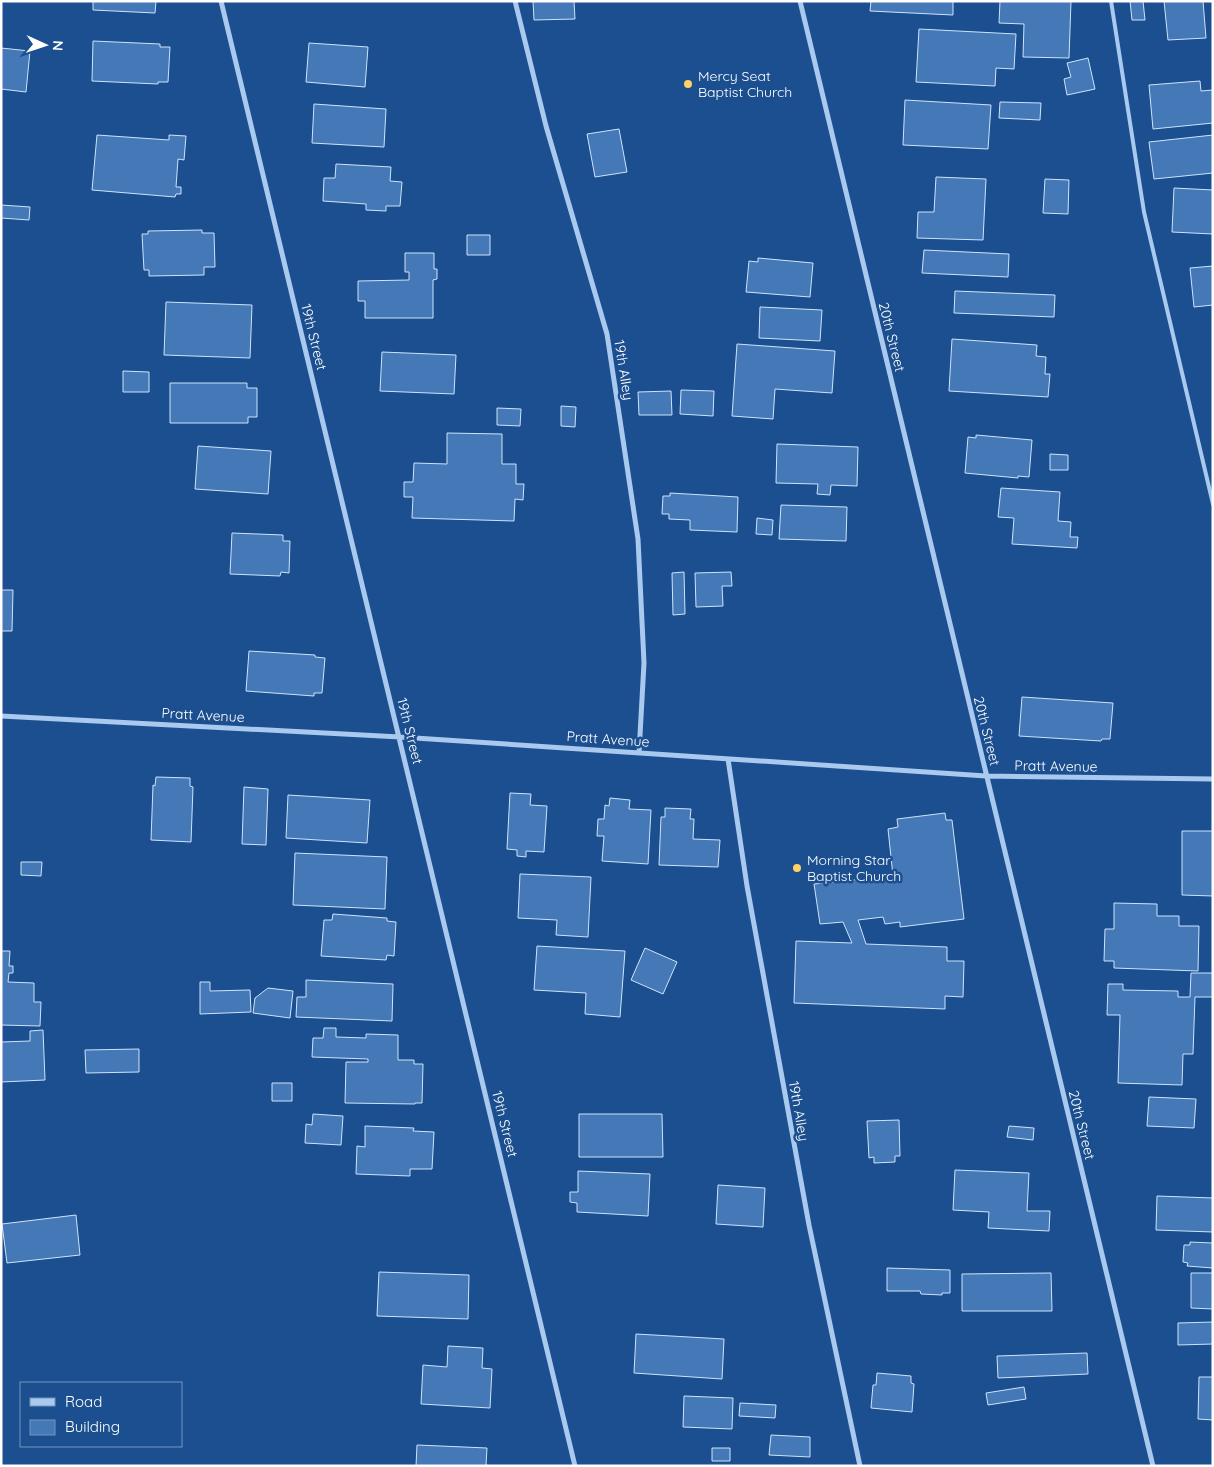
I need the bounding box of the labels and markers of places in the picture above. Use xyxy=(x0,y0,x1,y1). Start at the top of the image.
place label: Mercy Seat Baptist Church xyxy=(698,67,792,101)
marker: Mercy Seat Baptist Church xyxy=(682,78,694,90)
place label: Morning Star Baptist Church xyxy=(807,851,901,885)
marker: Morning Star Baptist Church xyxy=(791,862,803,874)

